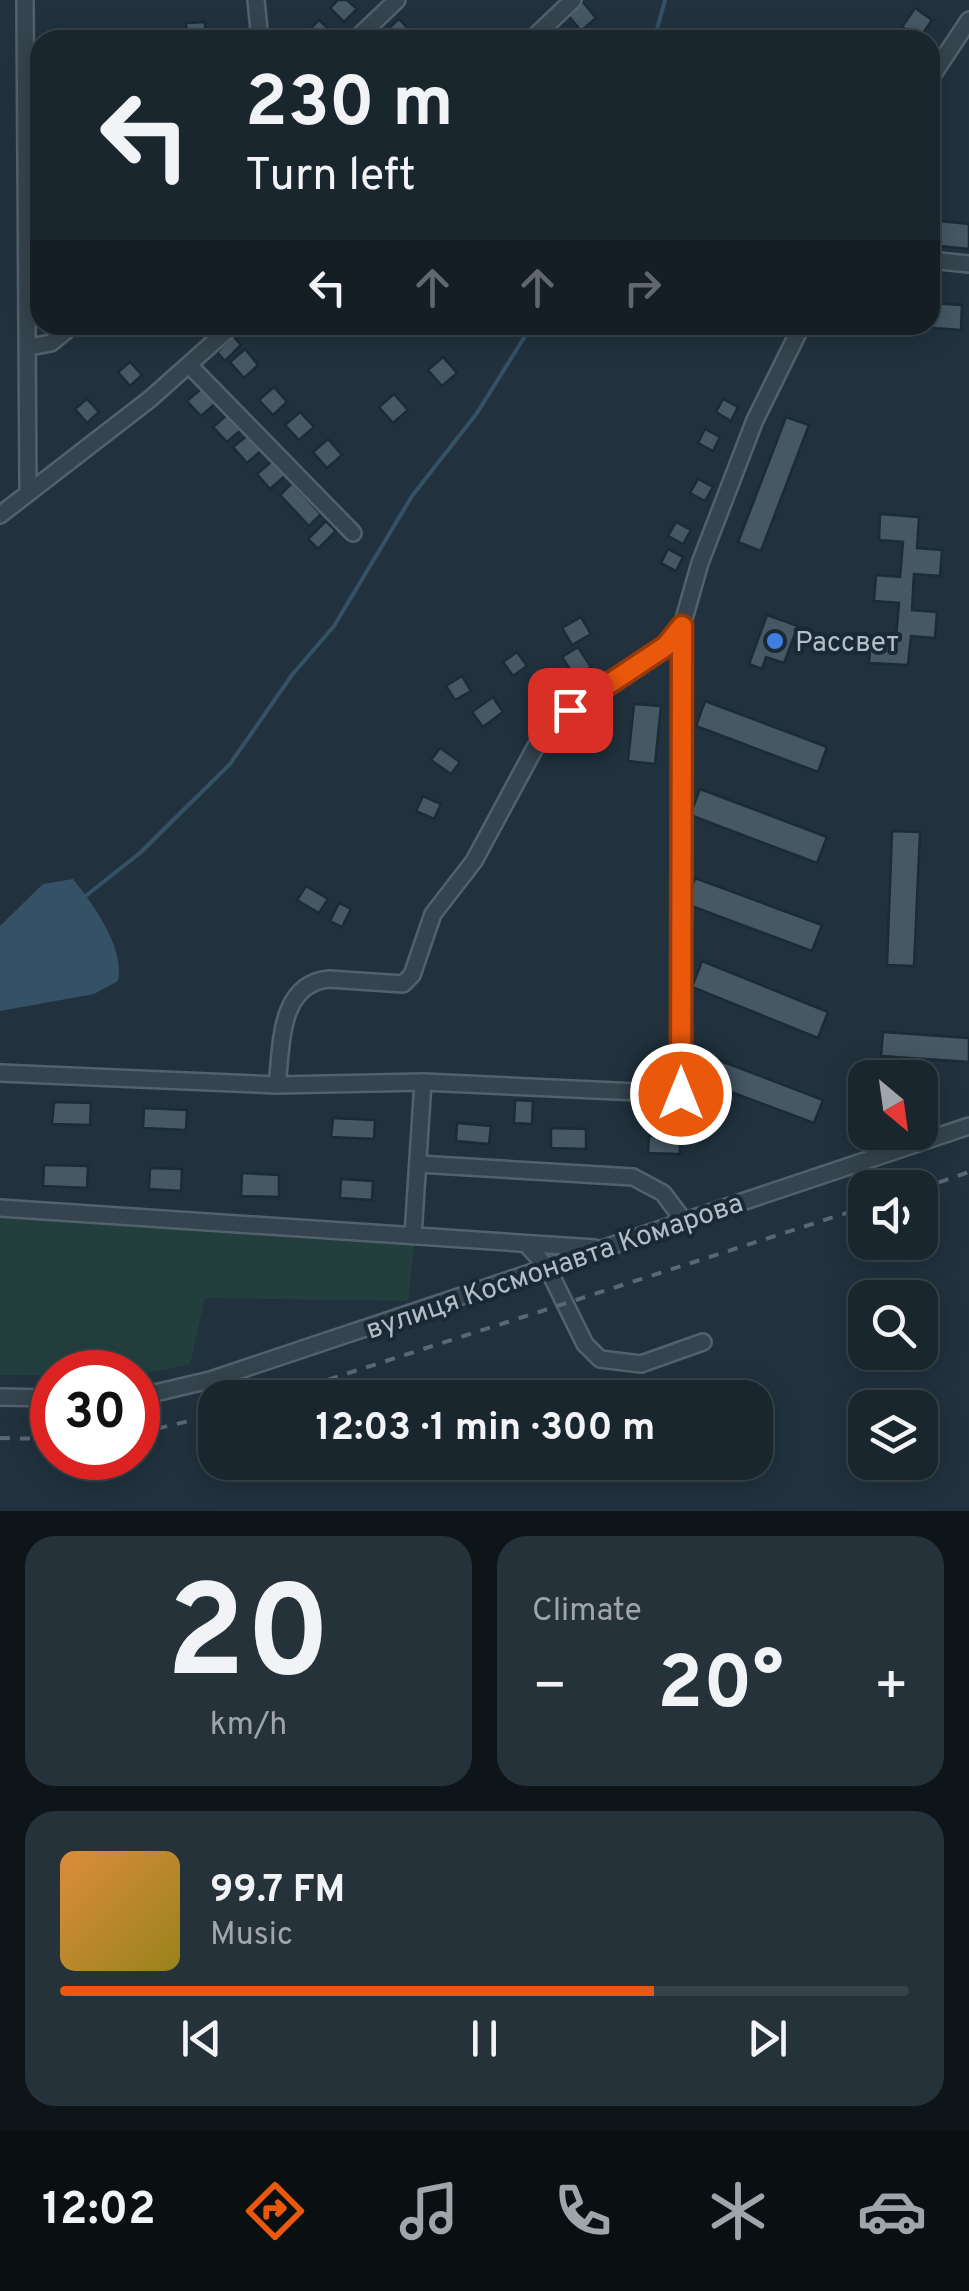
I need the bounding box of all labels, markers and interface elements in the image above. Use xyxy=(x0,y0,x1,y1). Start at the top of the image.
text: 230 m xyxy=(245,62,454,151)
icon: left xyxy=(80,70,210,200)
text: Turn left xyxy=(245,149,416,206)
icon: left xyxy=(300,260,355,315)
icon: ahead xyxy=(405,260,460,315)
icon: ahead xyxy=(510,260,565,315)
icon: right xyxy=(615,260,670,315)
place label: Рассвет xyxy=(795,626,899,662)
marker: Рассвет xyxy=(764,630,786,652)
pin xyxy=(528,668,613,753)
icon: arrive xyxy=(543,683,598,738)
position arrow xyxy=(629,1042,733,1146)
north arrow xyxy=(848,1060,938,1150)
map controls xyxy=(848,1060,938,1480)
button: sound xyxy=(848,1170,938,1260)
street label: вулиця Космонавта Комарова xyxy=(362,1186,748,1349)
button: search xyxy=(848,1280,938,1370)
speed limit sign: 30 xyxy=(30,1350,160,1480)
button: layers xyxy=(848,1390,938,1480)
text: 12:03 · 1 min · 300 m xyxy=(316,1405,655,1454)
text: 20 xyxy=(166,1558,331,1723)
text: Climate xyxy=(532,1592,642,1632)
text: 20° xyxy=(657,1640,784,1735)
text: − xyxy=(532,1654,567,1724)
text: + xyxy=(874,1654,909,1724)
text: km/h xyxy=(210,1706,287,1746)
text: 99.7 FM xyxy=(210,1867,345,1916)
text: Music xyxy=(210,1916,293,1956)
icon: previous xyxy=(174,2011,229,2066)
icon: pause xyxy=(457,2011,512,2066)
icon: next xyxy=(740,2011,795,2066)
icon: directions xyxy=(240,2176,310,2246)
icon: music xyxy=(394,2176,464,2246)
icon: phone xyxy=(548,2176,618,2246)
icon: climate xyxy=(703,2176,773,2246)
icon: car xyxy=(857,2176,927,2246)
text: 12:02 xyxy=(42,2183,156,2240)

